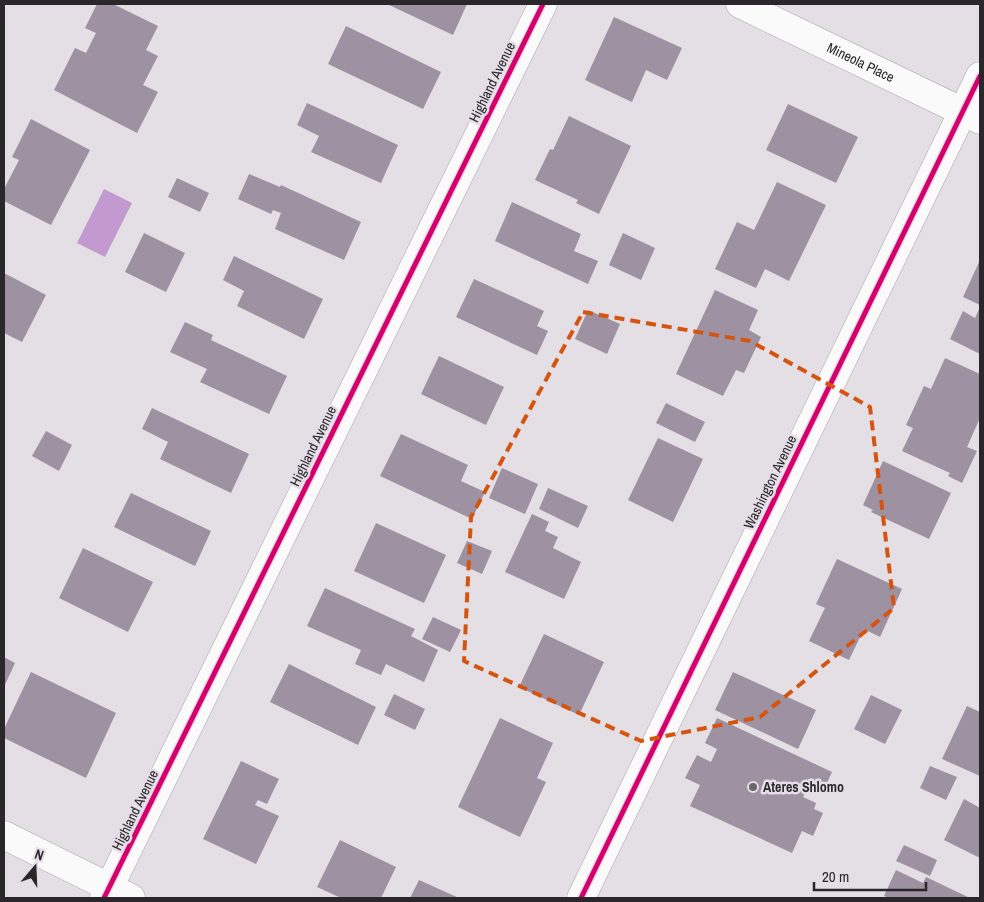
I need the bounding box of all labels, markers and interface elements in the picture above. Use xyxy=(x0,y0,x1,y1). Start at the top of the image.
street label: Mineola Place xyxy=(824,38,897,86)
street label: Highland Avenue xyxy=(465,39,519,125)
street label: Highland Avenue xyxy=(286,403,340,489)
street label: Washington Avenue xyxy=(740,432,800,532)
street label: Highland Avenue xyxy=(108,767,162,853)
place label: Ateres Shlomo xyxy=(763,778,844,796)
marker: Ateres Shlomo xyxy=(747,781,759,793)
north arrow xyxy=(10,842,60,892)
text: N xyxy=(32,845,46,865)
scale bar xyxy=(814,860,926,892)
text: 20 m xyxy=(822,866,849,887)

